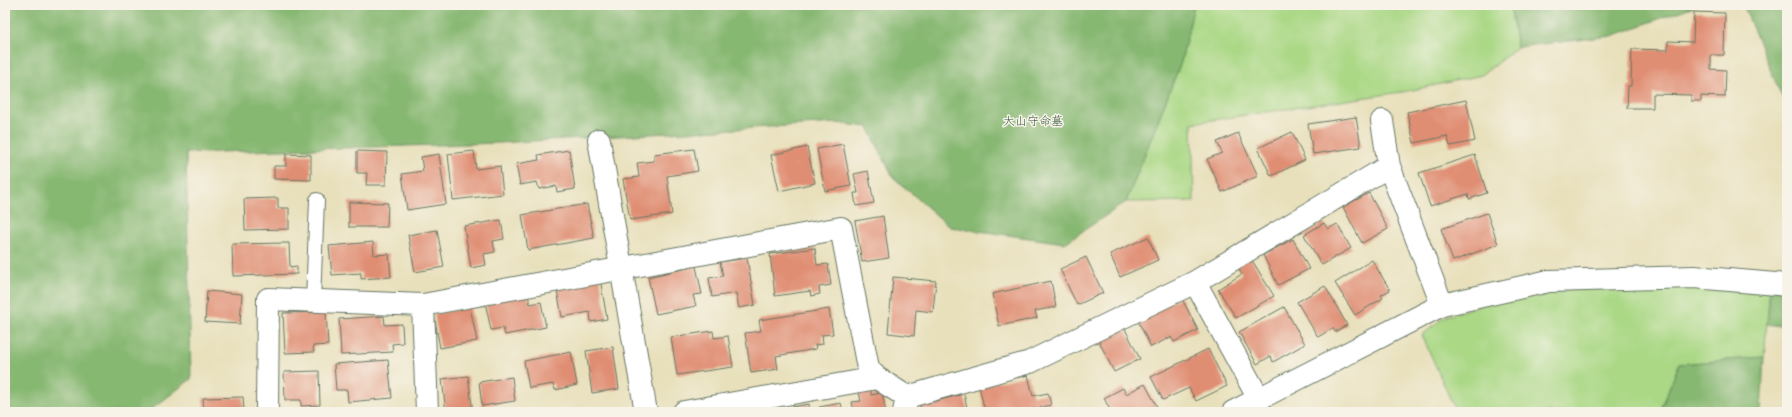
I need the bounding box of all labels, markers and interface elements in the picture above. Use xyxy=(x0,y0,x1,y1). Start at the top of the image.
park label: 大山守命墓 xyxy=(1003,110,1063,132)

